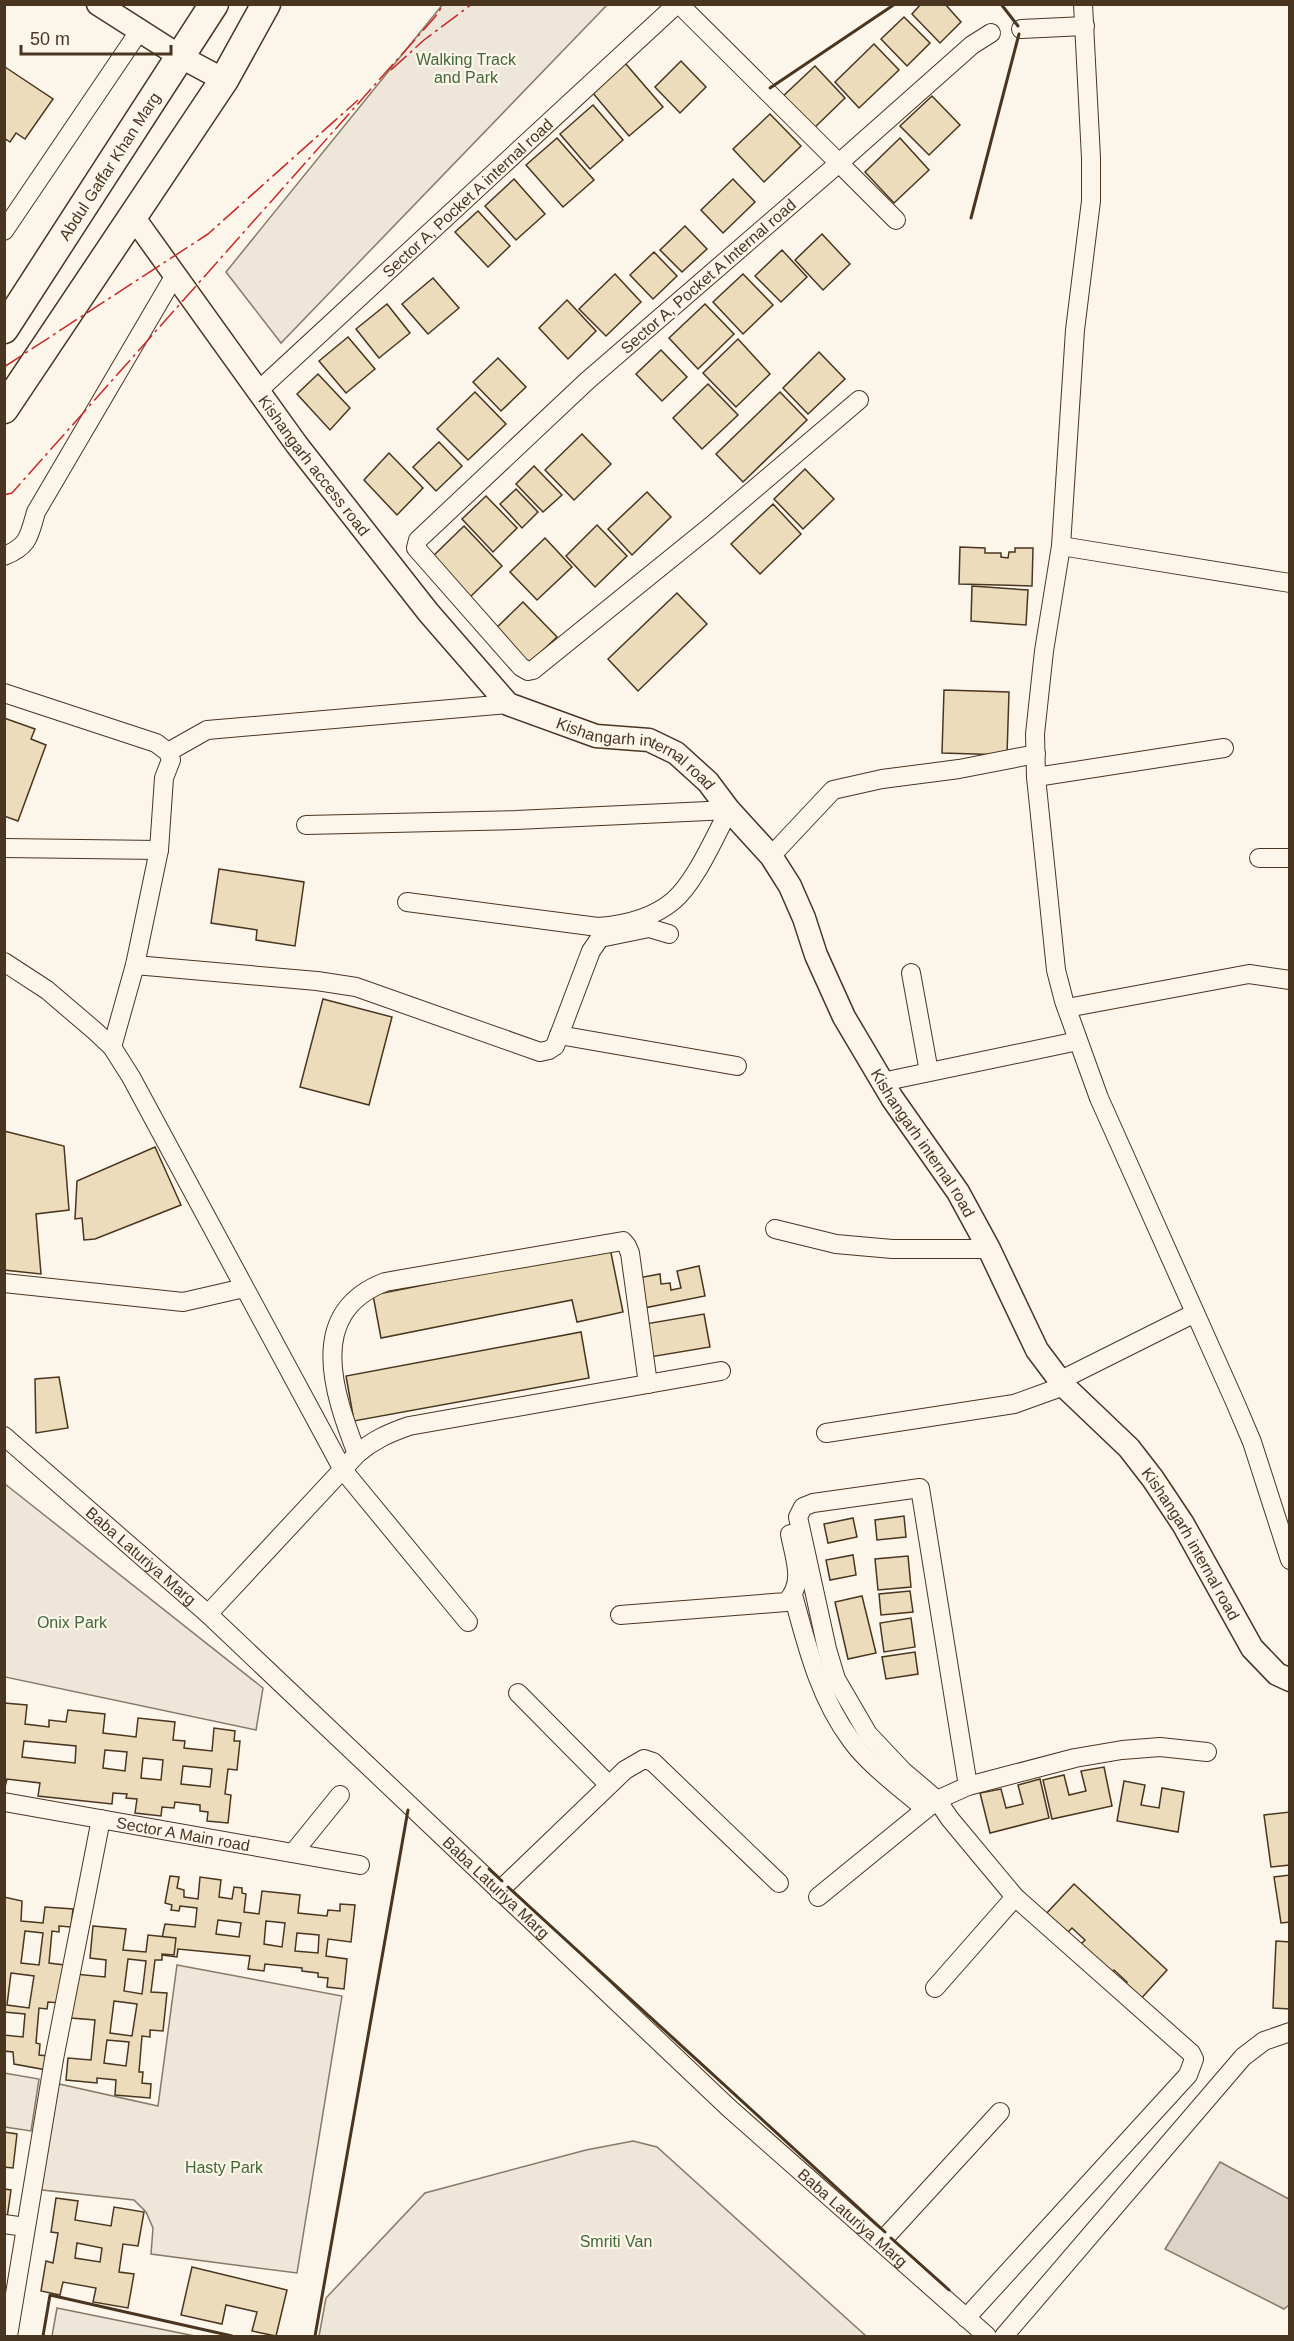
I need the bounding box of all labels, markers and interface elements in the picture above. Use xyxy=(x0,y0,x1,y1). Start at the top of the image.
scale bar xyxy=(21,18,171,56)
text: 50 m xyxy=(30,29,70,49)
park label: Walking Track and Park xyxy=(416,51,517,86)
street label: Abdul Gaffar Khan Marg xyxy=(56,89,164,243)
street label: Sector A, Pocket A internal road xyxy=(379,115,556,281)
street label: Sector A, Pocket A Internal road xyxy=(617,196,799,357)
street label: Kishangarh access road xyxy=(255,392,373,539)
street label: Kishangarh internal road xyxy=(554,714,718,793)
street label: Kishangarh internal road xyxy=(868,1066,978,1220)
street label: Kishangarh internal road xyxy=(1138,1464,1243,1623)
street label: Baba Laturiya Marg xyxy=(83,1504,199,1608)
park label: Onix Park xyxy=(37,1614,108,1631)
street label: Sector A Main road xyxy=(115,1814,251,1854)
street label: Baba Laturiya Marg xyxy=(439,1833,552,1942)
park label: Hasty Park xyxy=(185,2159,264,2176)
street label: Baba Laturiya Marg xyxy=(795,2165,911,2270)
park label: Smriti Van xyxy=(580,2233,652,2250)

